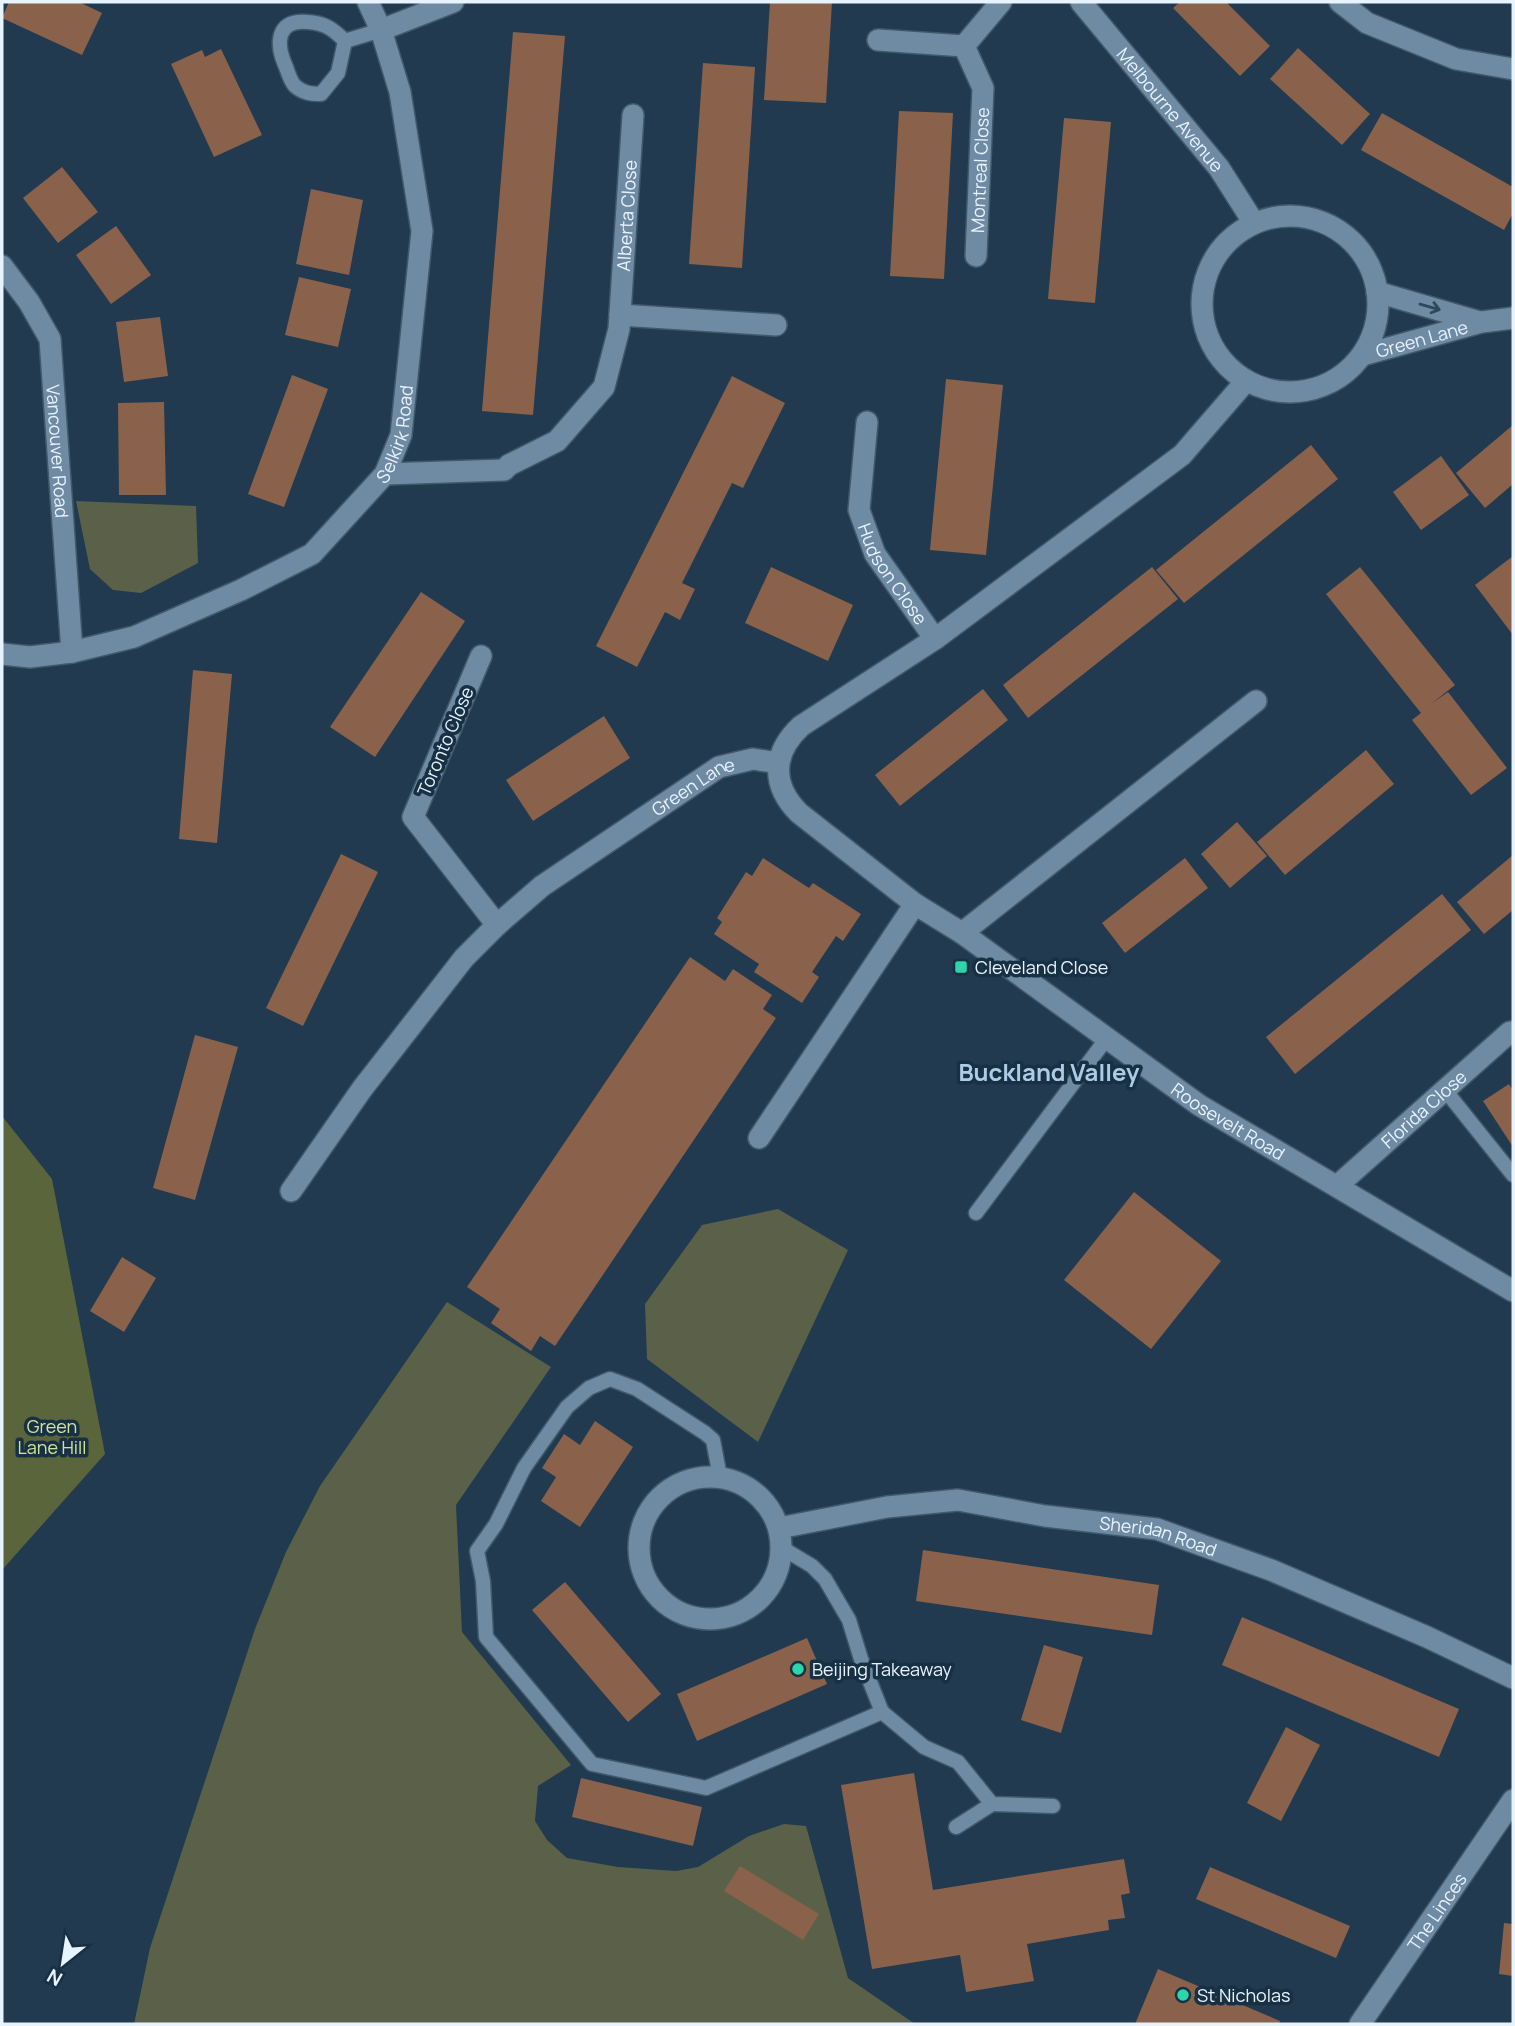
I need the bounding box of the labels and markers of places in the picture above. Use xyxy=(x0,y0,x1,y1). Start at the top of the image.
place label: Cleveland Close xyxy=(975,955,1108,979)
marker: Cleveland Close xyxy=(953,959,969,975)
place label: Beijing Takeaway xyxy=(812,1657,952,1681)
marker: Beijing Takeaway xyxy=(790,1661,806,1677)
place label: St Nicholas xyxy=(1197,1983,1290,2007)
marker: St Nicholas xyxy=(1175,1987,1191,2003)

